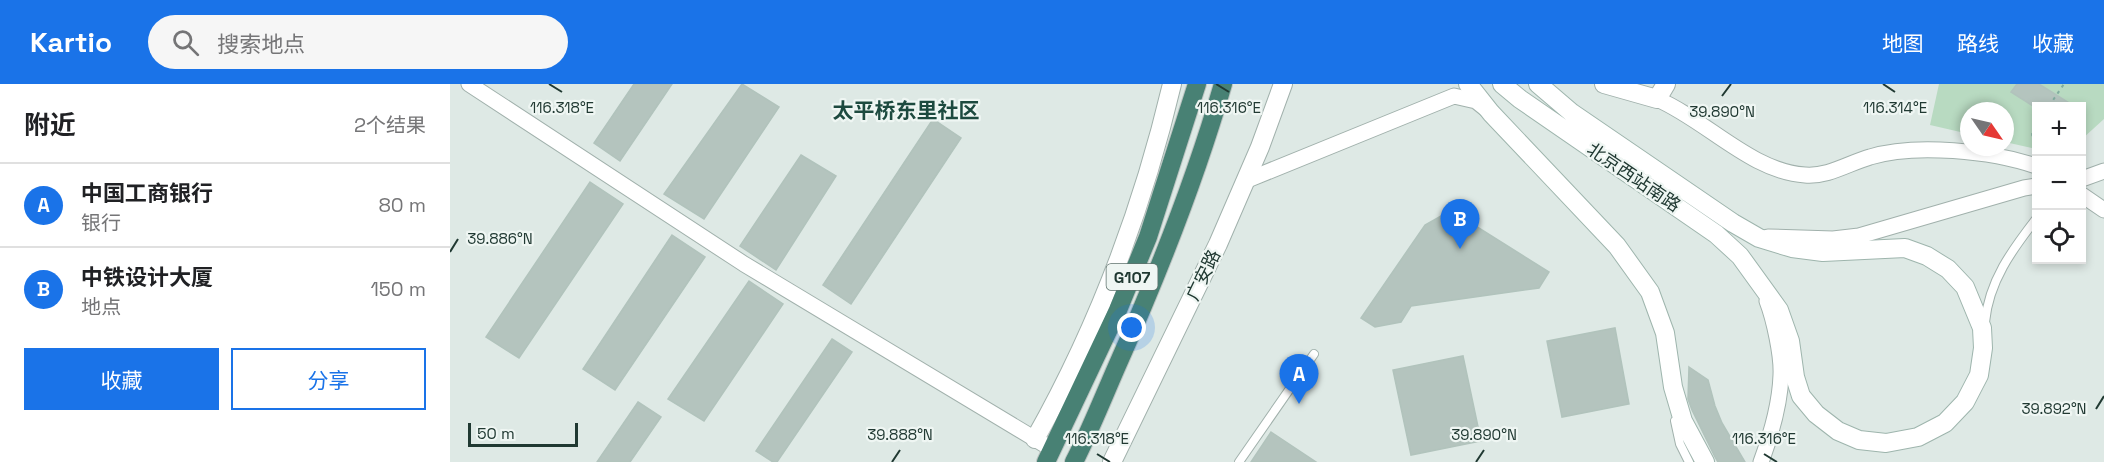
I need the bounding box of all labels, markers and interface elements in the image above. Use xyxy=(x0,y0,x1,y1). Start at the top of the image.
search box xyxy=(148,15,568,69)
text: Kartio xyxy=(30,24,112,60)
icon: search xyxy=(169,26,202,59)
text: 搜索地点 xyxy=(217,30,305,58)
text: 地图 xyxy=(1882,30,1924,57)
text: 路线 xyxy=(1957,30,1999,57)
text: 收藏 xyxy=(2032,30,2074,57)
district label: 太平桥东里社区 xyxy=(833,97,980,124)
text: 116.318°E xyxy=(530,98,594,117)
text: 116.316°E xyxy=(1197,98,1261,117)
text: 116.314°E xyxy=(1863,98,1927,117)
text: 39.890°N xyxy=(1689,102,1755,121)
north arrow xyxy=(1960,102,2014,156)
map controls xyxy=(2032,102,2086,264)
button: + xyxy=(2032,102,2086,156)
text: 附近 xyxy=(24,108,76,142)
text: 2个结果 xyxy=(354,112,426,138)
street label: 北京西站南路 xyxy=(1583,137,1685,217)
button: − xyxy=(2032,156,2086,210)
text: 中国工商银行 xyxy=(81,179,213,207)
text: A xyxy=(37,192,50,218)
text: 80 m xyxy=(378,192,426,218)
pin: B xyxy=(1440,200,1480,249)
text: 银行 xyxy=(81,210,121,236)
button: locate xyxy=(2032,210,2086,264)
text: 39.886°N xyxy=(467,229,533,248)
street label: 广安路 xyxy=(1181,246,1225,304)
text: 中铁设计大厦 xyxy=(81,263,213,291)
road number: G107 xyxy=(1106,264,1158,290)
text: B xyxy=(37,276,50,302)
text: 150 m xyxy=(371,276,426,302)
text: 地点 xyxy=(81,294,121,320)
your location xyxy=(1117,313,1146,342)
button: 收藏 xyxy=(24,348,219,410)
button: 分享 xyxy=(231,348,426,410)
pin: A xyxy=(1280,354,1318,404)
text: 39.892°N xyxy=(2021,399,2087,418)
scale bar xyxy=(468,420,578,448)
text: 50 m xyxy=(477,423,515,444)
text: 39.888°N xyxy=(867,425,933,444)
text: 39.890°N xyxy=(1451,425,1517,444)
text: 116.318°E xyxy=(1065,429,1129,448)
text: 116.316°E xyxy=(1732,429,1796,448)

